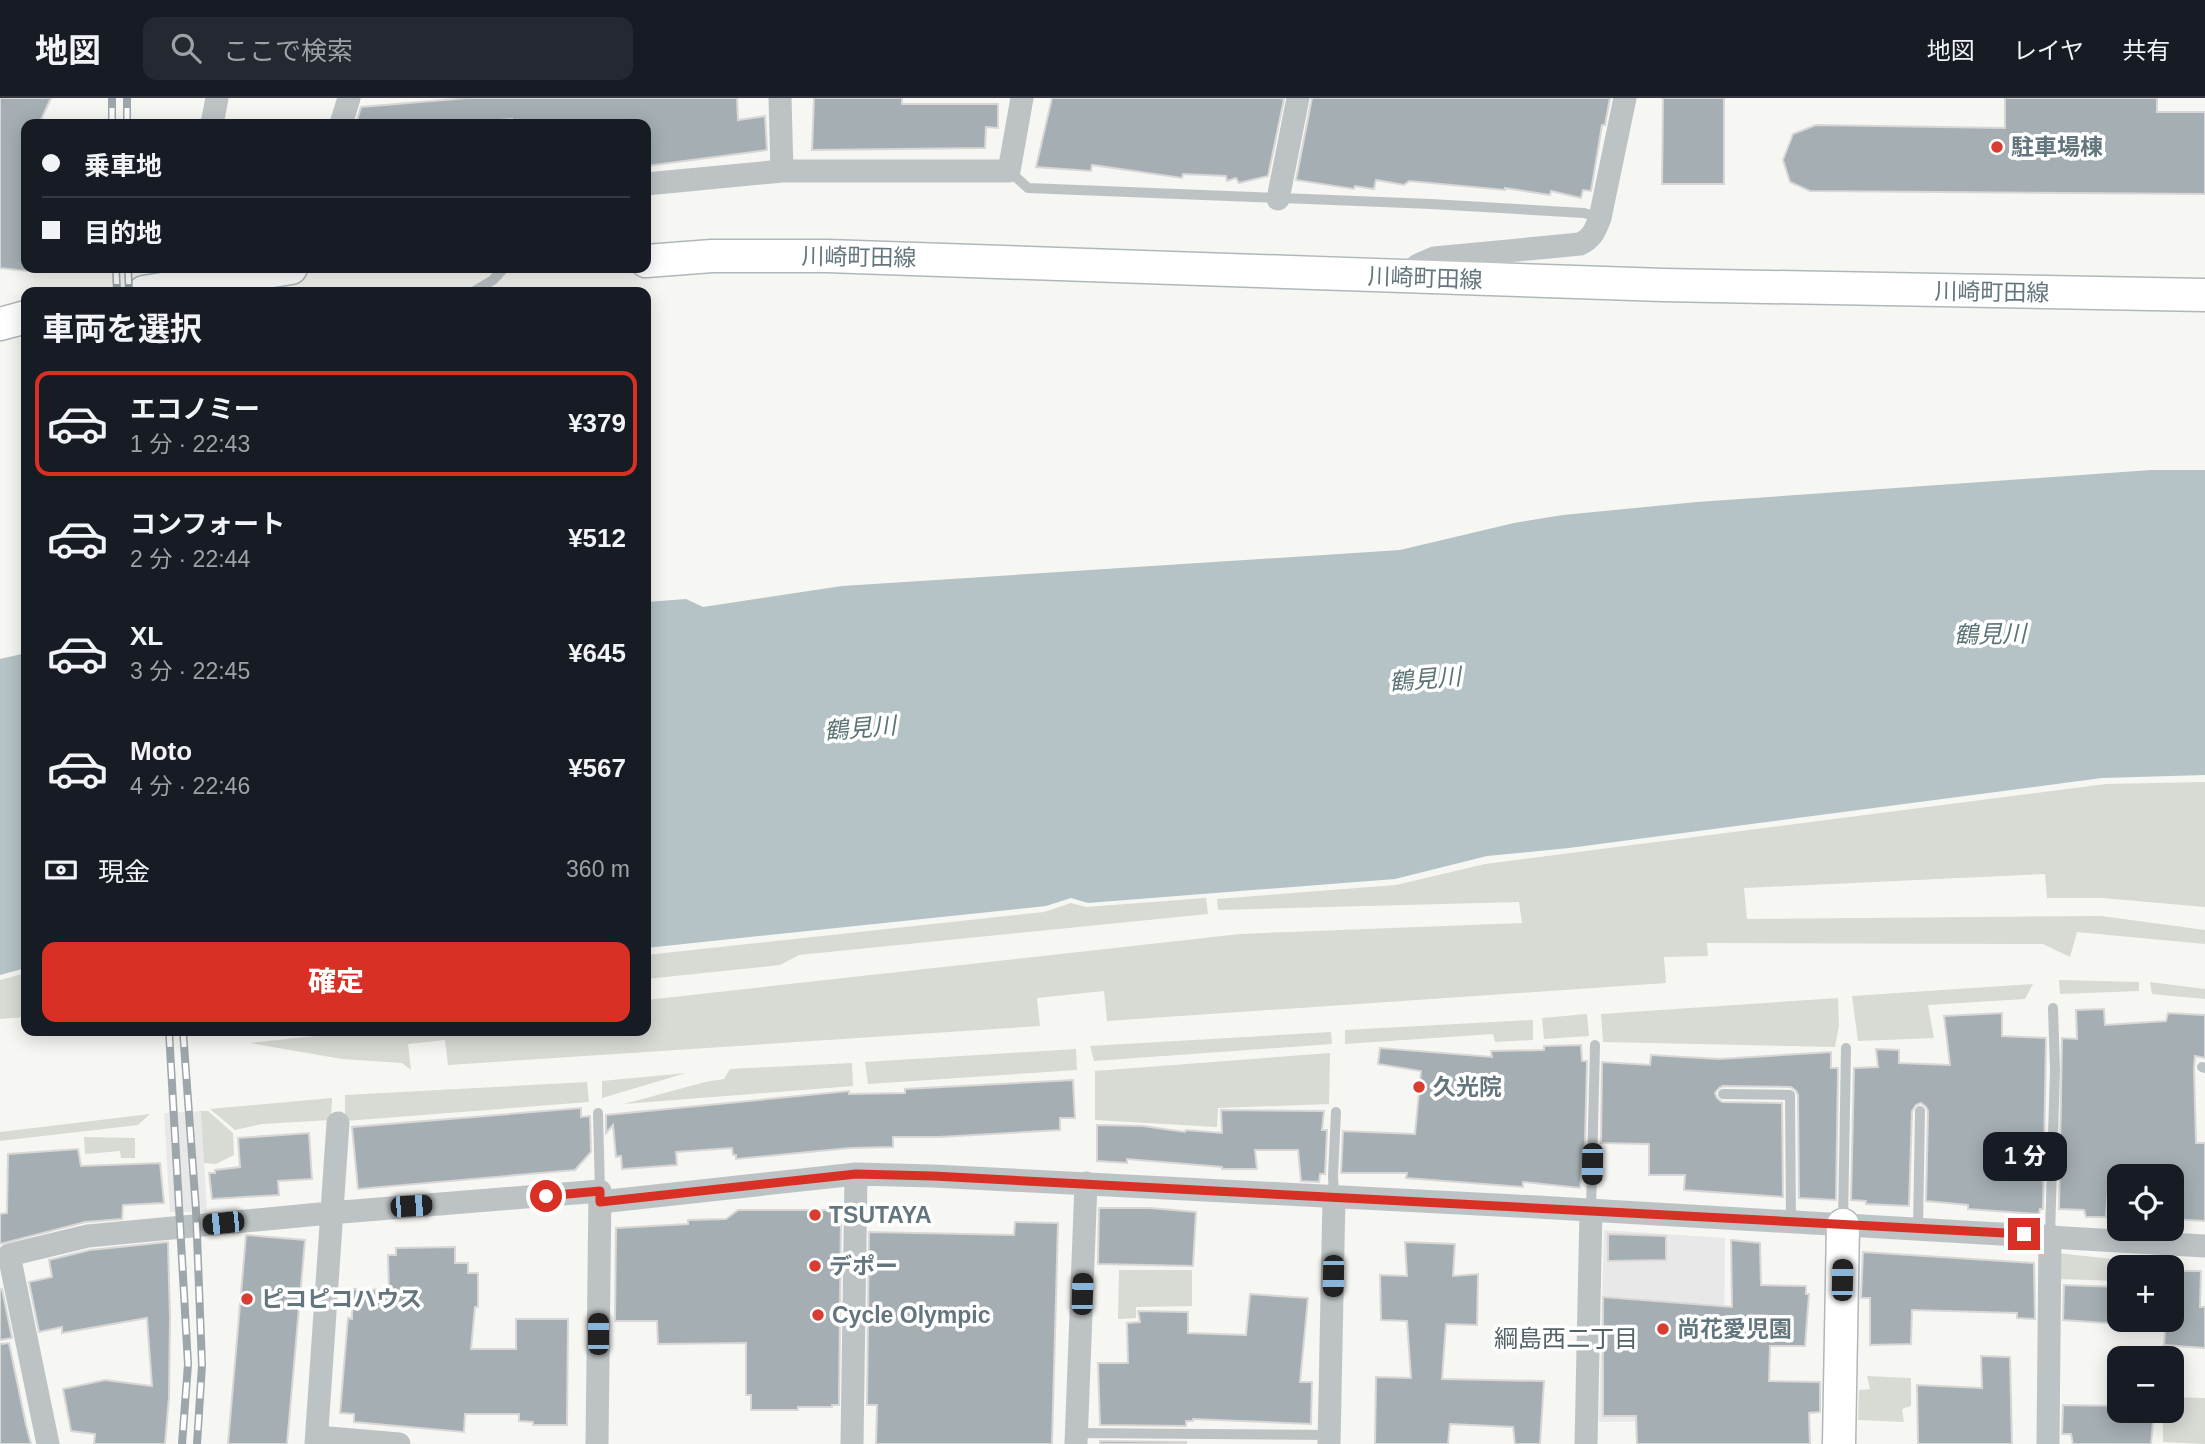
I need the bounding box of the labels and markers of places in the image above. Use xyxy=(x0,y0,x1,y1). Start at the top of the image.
place label: 駐車場棟 xyxy=(2011,134,2103,160)
marker: 駐車場棟 xyxy=(1989,139,2005,155)
place label: 久光院 xyxy=(1433,1074,1502,1100)
marker: 久光院 xyxy=(1411,1079,1427,1095)
place label: TSUTAYA xyxy=(829,1202,932,1228)
marker: TSUTAYA xyxy=(807,1207,823,1223)
place label: デポー xyxy=(829,1253,898,1279)
marker: デポー xyxy=(807,1258,823,1274)
place label: ピコピコハウス xyxy=(261,1286,422,1312)
marker: ピコピコハウス xyxy=(239,1291,255,1307)
place label: Cycle Olympic xyxy=(832,1302,991,1328)
marker: Cycle Olympic xyxy=(810,1307,826,1323)
place label: 尚花愛児園 xyxy=(1677,1316,1792,1342)
marker: 尚花愛児園 xyxy=(1655,1321,1671,1337)

